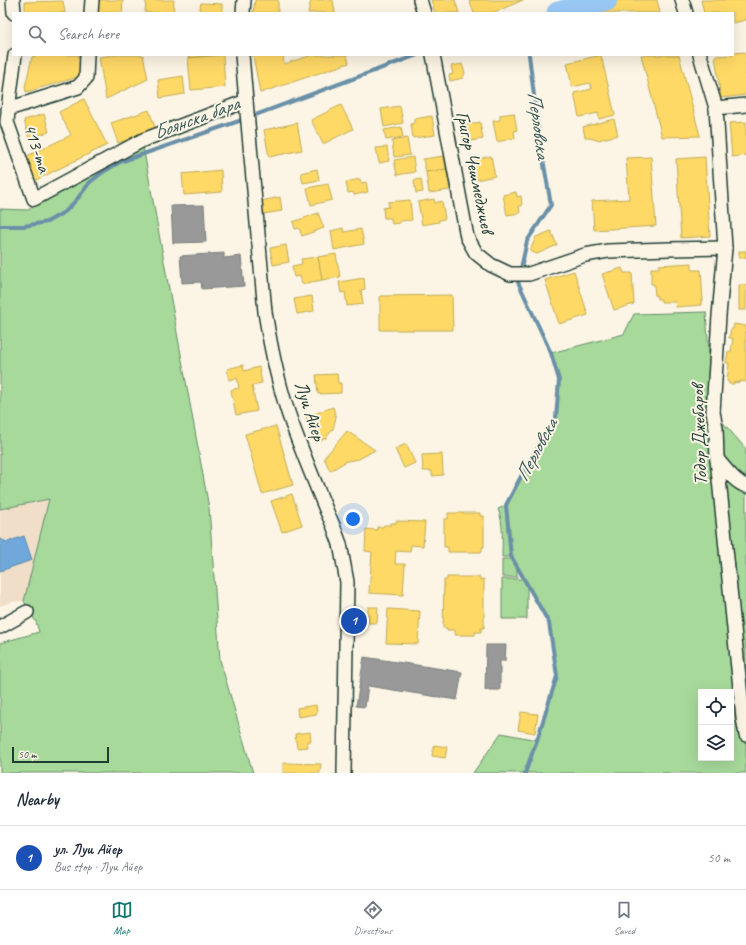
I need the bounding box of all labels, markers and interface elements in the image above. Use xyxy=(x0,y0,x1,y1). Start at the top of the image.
search box xyxy=(12,12,734,56)
icon: search xyxy=(26,23,48,45)
text: Search here xyxy=(58,25,119,44)
water label: Боянска бара xyxy=(150,90,244,145)
water label: Перловска xyxy=(522,90,556,163)
street label: Григор Чешмеджиев xyxy=(450,109,500,238)
street label: 413-та xyxy=(17,120,57,177)
street label: Луи Айер xyxy=(289,378,331,445)
street label: Тодор Джебаров xyxy=(685,380,713,486)
water label: Перловска xyxy=(509,412,564,486)
your location xyxy=(343,509,363,529)
pin: 1 xyxy=(341,606,367,636)
map controls xyxy=(698,689,734,761)
button: locate xyxy=(698,689,734,725)
button: layers xyxy=(698,725,734,761)
scale bar xyxy=(12,745,109,764)
text: 50 m xyxy=(18,747,37,761)
text: Nearby xyxy=(16,789,59,810)
text: ул. Луи Айер xyxy=(54,840,122,859)
text: 1 xyxy=(26,850,32,866)
text: 50 m xyxy=(708,850,730,866)
text: Bus stop · Луи Айер xyxy=(54,859,142,875)
tab: Map xyxy=(111,899,133,937)
tab: Directions xyxy=(354,899,392,937)
tab: Saved xyxy=(613,899,635,937)

